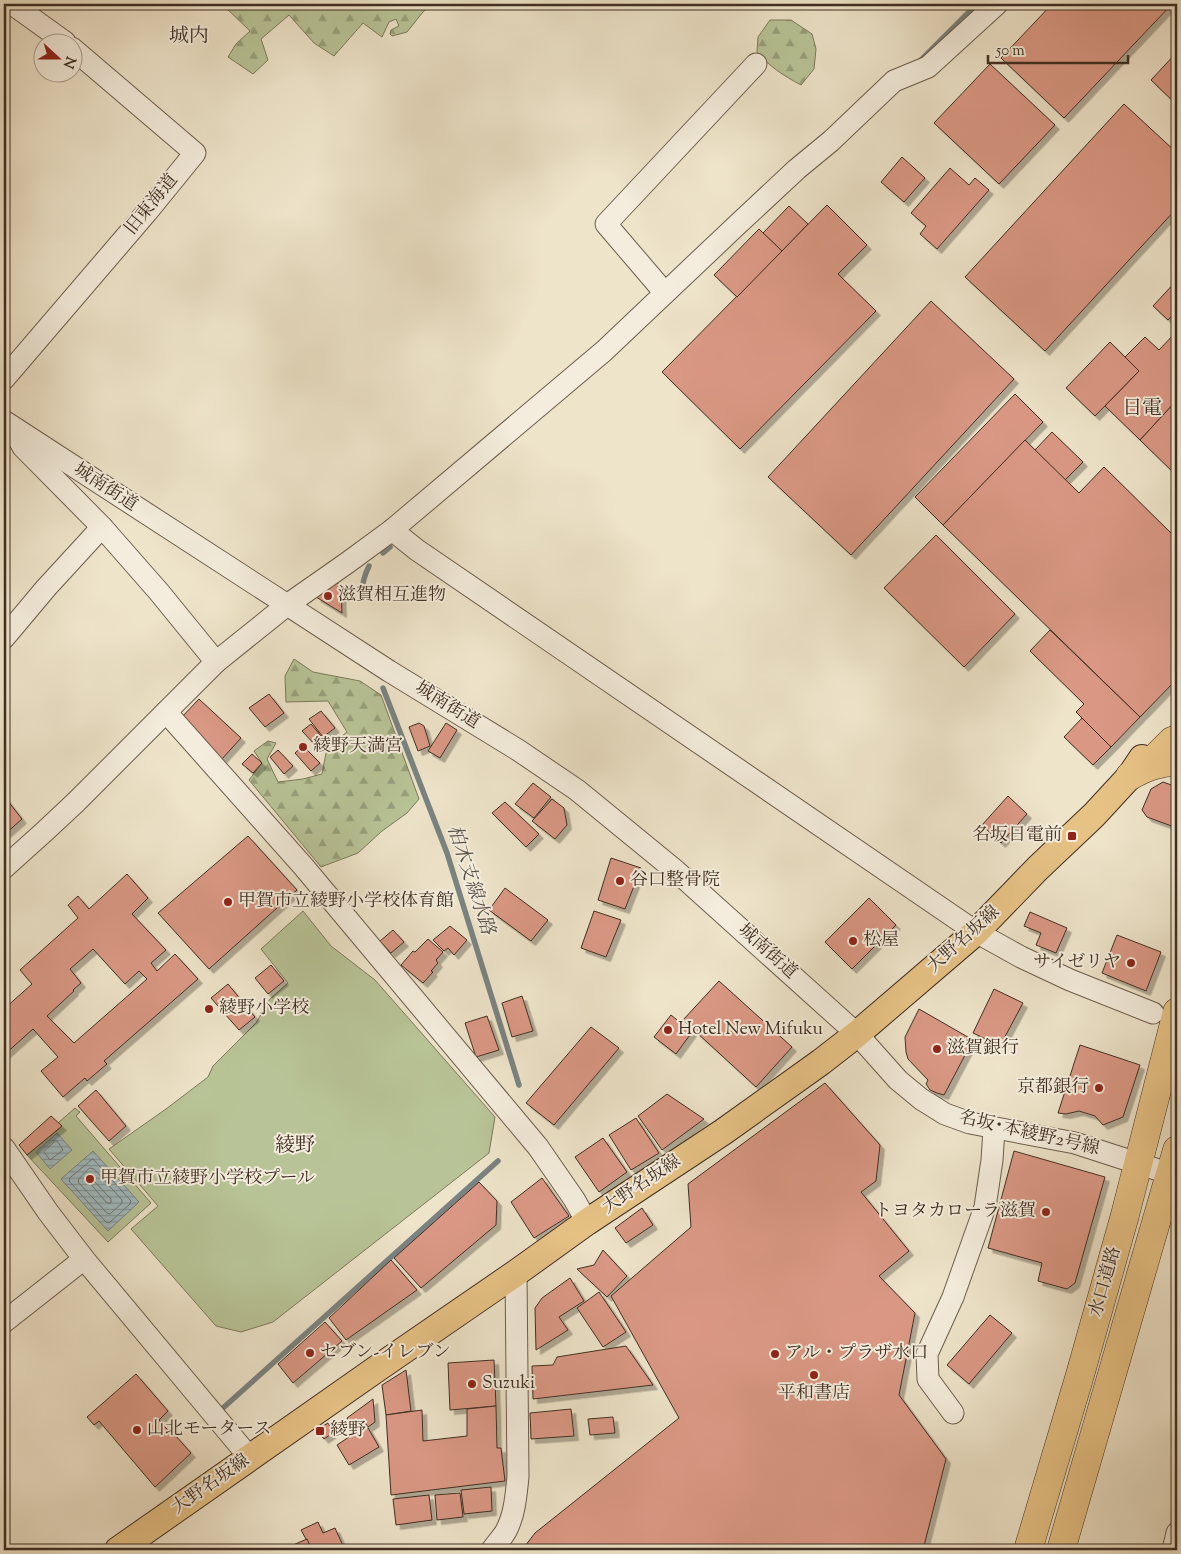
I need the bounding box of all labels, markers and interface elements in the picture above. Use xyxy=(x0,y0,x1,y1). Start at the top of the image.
district label: 城内 xyxy=(169,23,209,52)
north arrow xyxy=(32,32,82,82)
scale bar xyxy=(988,32,1128,64)
text: 50 m xyxy=(995,41,1025,62)
text: N xyxy=(57,53,80,71)
street label: 旧東海道 xyxy=(119,169,185,241)
district label: 日電 xyxy=(1122,395,1162,424)
street label: 城南街道 xyxy=(68,457,142,519)
place label: 滋賀相互進物 xyxy=(338,583,446,609)
marker: 滋賀相互進物 xyxy=(322,590,334,602)
street label: 城南街道 xyxy=(410,676,484,736)
place label: 綾野天満宮 xyxy=(313,734,403,760)
marker: 綾野天満宮 xyxy=(297,741,309,753)
water label: 柏木支線水路 xyxy=(440,822,501,940)
place label: 名坂日電前 xyxy=(972,823,1062,849)
marker: 名坂日電前 xyxy=(1066,830,1078,842)
place label: 谷口整骨院 xyxy=(630,868,720,894)
marker: 谷口整骨院 xyxy=(614,875,626,887)
place label: 甲賀市立綾野小学校体育館 xyxy=(238,889,454,915)
marker: 甲賀市立綾野小学校体育館 xyxy=(222,896,234,908)
street label: 大野名坂線 xyxy=(922,900,1006,980)
street label: 城南街道 xyxy=(732,918,802,986)
place label: 松屋 xyxy=(863,928,899,954)
marker: 松屋 xyxy=(847,935,859,947)
place label: サイゼリヤ xyxy=(1033,950,1121,976)
marker: サイゼリヤ xyxy=(1125,957,1137,969)
place label: 綾野小学校 xyxy=(219,996,309,1022)
marker: 綾野小学校 xyxy=(203,1003,215,1015)
place label: Hotel New Mifuku xyxy=(678,1017,823,1043)
marker: Hotel New Mifuku xyxy=(662,1024,674,1036)
place label: 滋賀銀行 xyxy=(947,1036,1019,1062)
marker: 滋賀銀行 xyxy=(931,1043,943,1055)
place label: 京都銀行 xyxy=(1017,1075,1089,1101)
marker: 京都銀行 xyxy=(1093,1082,1105,1094)
street label: 名坂･本綾野2号線 xyxy=(956,1105,1102,1163)
district label: 綾野 xyxy=(275,1132,315,1161)
street label: 大野名坂線 xyxy=(597,1149,687,1221)
place label: 甲賀市立綾野小学校プール xyxy=(100,1166,315,1192)
marker: 甲賀市立綾野小学校プール xyxy=(84,1173,96,1185)
place label: トヨタカローラ滋賀 xyxy=(874,1199,1036,1225)
marker: トヨタカローラ滋賀 xyxy=(1040,1206,1052,1218)
street label: 水口道路 xyxy=(1084,1244,1128,1320)
place label: セブン-イレブン xyxy=(320,1340,451,1366)
place label: アル・プラザ水口 xyxy=(785,1341,928,1367)
marker: セブン-イレブン xyxy=(304,1347,316,1359)
marker: アル・プラザ水口 xyxy=(769,1348,781,1360)
marker: 平和書店 xyxy=(808,1369,820,1381)
place label: Suzuki xyxy=(482,1371,535,1397)
marker: Suzuki xyxy=(466,1378,478,1390)
place label: 平和書店 xyxy=(778,1381,850,1407)
place label: 山北モータース xyxy=(147,1417,271,1443)
place label: 綾野 xyxy=(330,1418,366,1444)
marker: 山北モータース xyxy=(131,1424,143,1436)
marker: 綾野 xyxy=(314,1425,326,1437)
street label: 大野名坂線 xyxy=(167,1449,255,1521)

